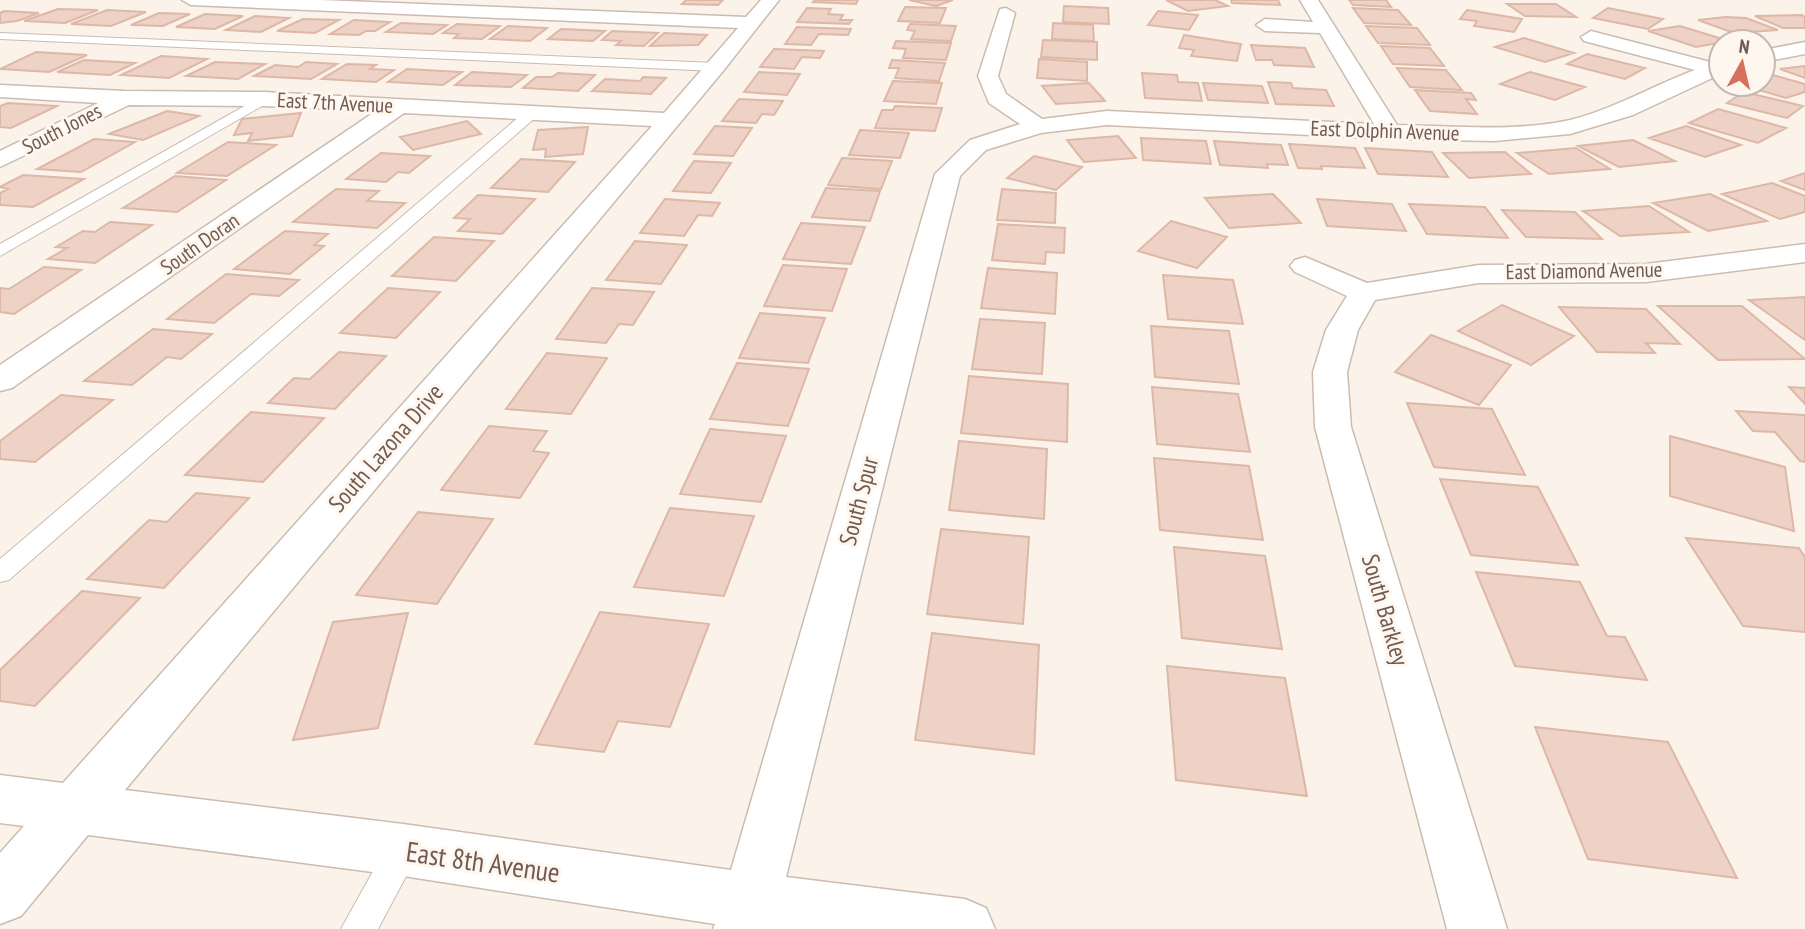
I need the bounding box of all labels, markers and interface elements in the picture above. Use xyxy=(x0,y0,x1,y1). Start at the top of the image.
north arrow xyxy=(1707,28,1777,98)
text: N xyxy=(1738,34,1751,59)
street label: East 7th Avenue xyxy=(276,86,394,119)
street label: South Jones xyxy=(17,97,106,160)
street label: East Dolphin Avenue xyxy=(1310,114,1460,147)
street label: South Doran xyxy=(155,207,244,280)
street label: East Diamond Avenue xyxy=(1505,256,1663,285)
street label: South Lazona Drive xyxy=(321,377,450,518)
street label: South Spur xyxy=(832,452,885,549)
street label: South Barkley xyxy=(1355,551,1416,669)
street label: East 8th Avenue xyxy=(404,832,562,891)

